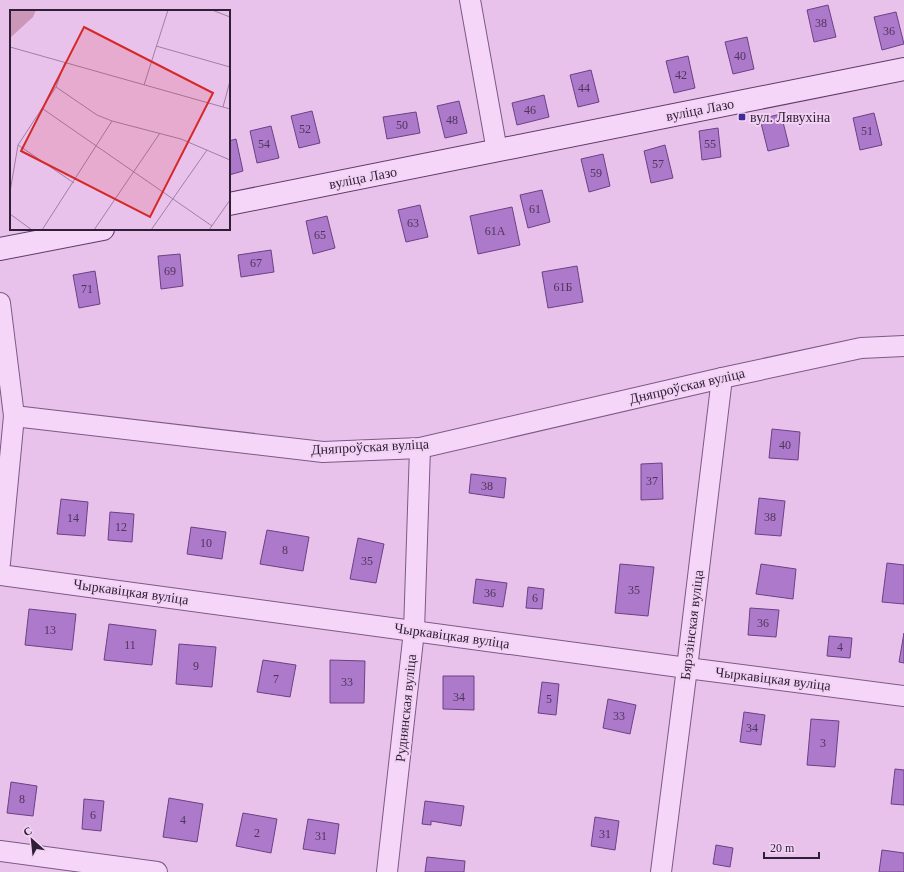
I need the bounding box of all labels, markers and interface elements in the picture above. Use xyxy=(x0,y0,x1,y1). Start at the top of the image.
inset map xyxy=(10,10,230,230)
house number: 38 xyxy=(815,16,827,30)
house number: 36 xyxy=(883,24,895,38)
house number: 40 xyxy=(734,49,746,63)
house number: 42 xyxy=(675,68,687,82)
house number: 44 xyxy=(578,81,590,95)
street label: вуліца Лазо xyxy=(665,96,735,124)
house number: 46 xyxy=(524,103,536,117)
place label: вул. Лявухіна xyxy=(750,110,831,125)
marker: вул. Лявухіна xyxy=(737,112,747,122)
house number: 48 xyxy=(446,113,458,127)
house number: 50 xyxy=(396,118,408,132)
house number: 52 xyxy=(299,122,311,136)
house number: 51 xyxy=(861,124,873,138)
house number: 54 xyxy=(258,137,270,151)
house number: 55 xyxy=(704,137,716,151)
house number: 57 xyxy=(652,157,664,171)
street label: вуліца Лазо xyxy=(328,164,398,192)
house number: 59 xyxy=(590,166,602,180)
house number: 61 xyxy=(529,202,541,216)
house number: 63 xyxy=(407,216,419,230)
house number: 61А xyxy=(485,224,506,238)
house number: 65 xyxy=(314,228,326,242)
house number: 67 xyxy=(250,256,262,270)
house number: 69 xyxy=(164,264,176,278)
house number: 61Б xyxy=(554,280,573,294)
house number: 71 xyxy=(81,282,93,296)
street label: Дняпроўская вуліца xyxy=(628,365,747,407)
street label: Дняпроўская вуліца xyxy=(311,436,430,458)
house number: 40 xyxy=(779,438,791,452)
house number: 37 xyxy=(646,474,658,488)
house number: 38 xyxy=(481,479,493,493)
house number: 38 xyxy=(764,510,776,524)
house number: 14 xyxy=(67,511,79,525)
house number: 12 xyxy=(115,520,127,534)
house number: 10 xyxy=(200,536,212,550)
house number: 8 xyxy=(282,543,288,557)
house number: 35 xyxy=(361,554,373,568)
street label: Бярэзінская вуліца xyxy=(678,568,706,681)
street label: Чыркавіцкая вуліца xyxy=(72,576,190,608)
house number: 35 xyxy=(628,583,640,597)
house number: 36 xyxy=(484,586,496,600)
house number: 6 xyxy=(532,591,538,605)
house number: 36 xyxy=(757,616,769,630)
street label: Чыркавіцкая вуліца xyxy=(393,620,511,652)
house number: 13 xyxy=(44,623,56,637)
house number: 11 xyxy=(124,638,136,652)
house number: 4 xyxy=(837,640,843,654)
street label: Руднянская вуліца xyxy=(393,652,419,763)
house number: 9 xyxy=(193,659,199,673)
street label: Чыркавіцкая вуліца xyxy=(714,664,832,694)
house number: 7 xyxy=(273,672,279,686)
house number: 33 xyxy=(341,675,353,689)
house number: 34 xyxy=(453,690,465,704)
house number: 5 xyxy=(546,692,552,706)
house number: 33 xyxy=(613,709,625,723)
house number: 34 xyxy=(746,721,758,735)
house number: 3 xyxy=(820,736,826,750)
house number: 8 xyxy=(19,792,25,806)
house number: 6 xyxy=(90,808,96,822)
house number: 4 xyxy=(180,813,186,827)
north arrow xyxy=(12,820,52,860)
text: С xyxy=(21,824,34,838)
house number: 2 xyxy=(254,826,260,840)
house number: 31 xyxy=(599,827,611,841)
house number: 31 xyxy=(315,829,327,843)
scale bar xyxy=(764,834,819,860)
text: 20 m xyxy=(770,841,795,855)

